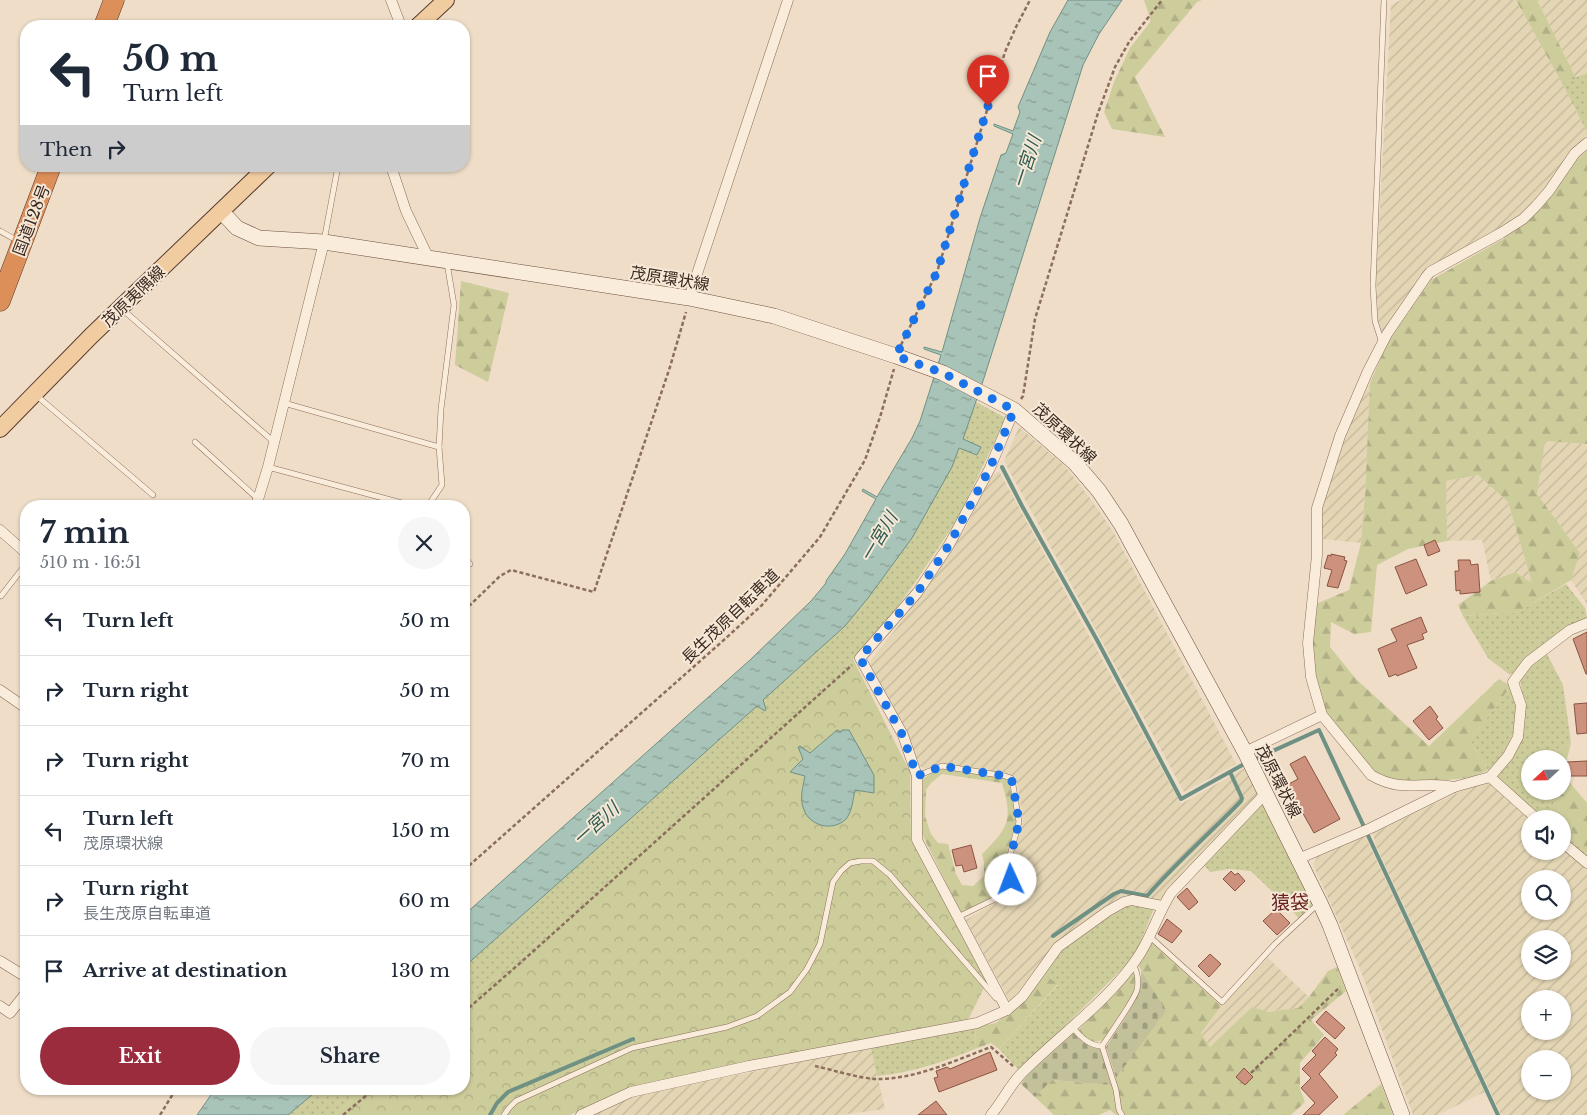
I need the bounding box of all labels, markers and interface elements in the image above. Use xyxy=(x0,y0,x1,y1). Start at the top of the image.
text: 50 m xyxy=(123,37,218,80)
icon: left xyxy=(40,40,105,105)
pin xyxy=(967,55,1009,106)
icon: arrive xyxy=(974,62,1002,90)
text: Turn left xyxy=(123,80,223,107)
water label: 一宮川 xyxy=(1008,131,1046,191)
icon: right xyxy=(102,135,130,163)
text: Then xyxy=(40,138,92,161)
street label: 国道128号 xyxy=(8,182,54,258)
street label: 茂原夷隅線 xyxy=(97,261,169,331)
street label: 茂原環状線 xyxy=(629,262,711,294)
street label: 茂原環状線 xyxy=(1029,398,1101,468)
water label: 一宮川 xyxy=(856,506,903,566)
text: 7 min xyxy=(40,514,129,551)
button: close xyxy=(398,517,450,569)
text: 510 m · 16:51 xyxy=(40,552,141,572)
street label: 長生茂原自転車道 xyxy=(677,564,783,668)
icon: left xyxy=(40,607,68,635)
text: Turn left xyxy=(83,609,174,632)
text: 50 m xyxy=(400,609,450,632)
icon: right xyxy=(40,677,68,705)
text: Turn right xyxy=(83,679,189,702)
text: 50 m xyxy=(400,679,450,702)
street label: 茂原環状線 xyxy=(1252,741,1306,821)
icon: right xyxy=(40,747,68,775)
text: Turn right xyxy=(83,749,189,772)
text: 70 m xyxy=(401,749,450,772)
north arrow xyxy=(1521,750,1571,800)
map controls xyxy=(1521,750,1571,1100)
water label: 一宮川 xyxy=(569,796,625,850)
text: Turn left xyxy=(83,807,174,830)
button: sound xyxy=(1521,810,1571,860)
icon: left xyxy=(40,817,68,845)
text: 150 m xyxy=(391,819,450,842)
text: 茂原環状線 xyxy=(83,833,163,853)
position arrow xyxy=(984,853,1036,905)
button: search xyxy=(1521,870,1571,920)
text: Turn right xyxy=(83,877,189,900)
icon: right xyxy=(40,887,68,915)
text: 60 m xyxy=(398,889,450,912)
district label: 猿袋 xyxy=(1271,891,1309,914)
text: 長生茂原自転車道 xyxy=(83,903,211,923)
button: layers xyxy=(1521,930,1571,980)
icon: arrive xyxy=(40,957,68,985)
text: Arrive at destination xyxy=(83,959,287,982)
text: 130 m xyxy=(390,959,450,982)
button: + xyxy=(1521,990,1571,1040)
button: Exit xyxy=(40,1027,240,1085)
button: Share xyxy=(250,1027,450,1085)
button: − xyxy=(1521,1050,1571,1100)

